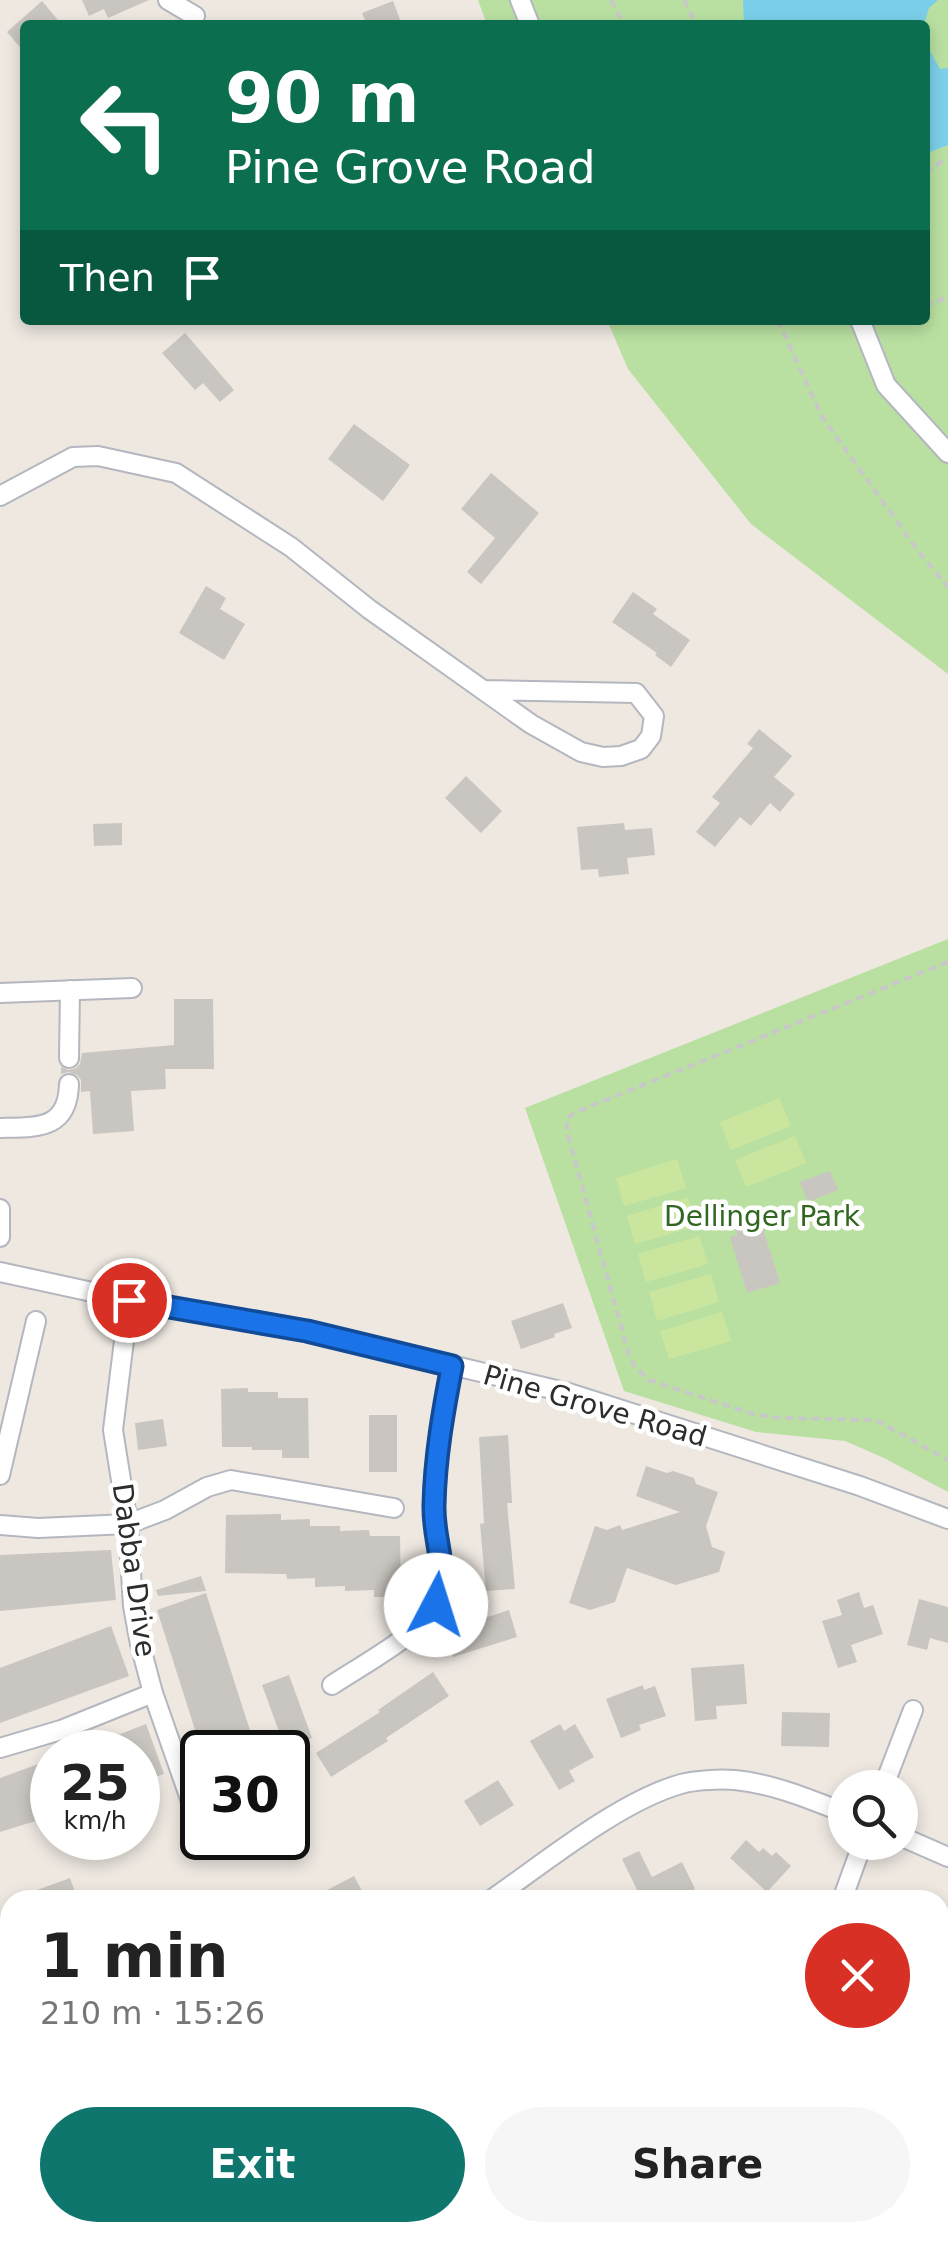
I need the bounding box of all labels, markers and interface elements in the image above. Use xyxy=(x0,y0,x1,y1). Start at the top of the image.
text: 90 m xyxy=(225,57,420,139)
icon: left xyxy=(60,60,190,190)
text: Pine Grove Road xyxy=(225,141,596,194)
icon: arrive xyxy=(175,250,230,305)
text: Then xyxy=(60,256,155,300)
park label: Dellinger Park xyxy=(664,1200,861,1233)
pin xyxy=(87,1258,172,1343)
icon: arrive xyxy=(102,1273,157,1328)
street label: Pine Grove Road xyxy=(480,1358,710,1454)
street label: Dabba Drive xyxy=(105,1481,163,1659)
position arrow xyxy=(384,1553,488,1657)
speed limit sign: 30 xyxy=(180,1730,310,1860)
text: 25 xyxy=(60,1754,130,1812)
map controls xyxy=(828,1770,918,1860)
button: search xyxy=(828,1770,918,1860)
text: km/h xyxy=(63,1806,127,1835)
text: 1 min xyxy=(40,1921,228,1991)
button: close xyxy=(805,1923,910,2028)
text: 210 m · 15:26 xyxy=(40,1994,265,2032)
button: Exit xyxy=(40,2107,465,2222)
button: Share xyxy=(485,2107,910,2222)

